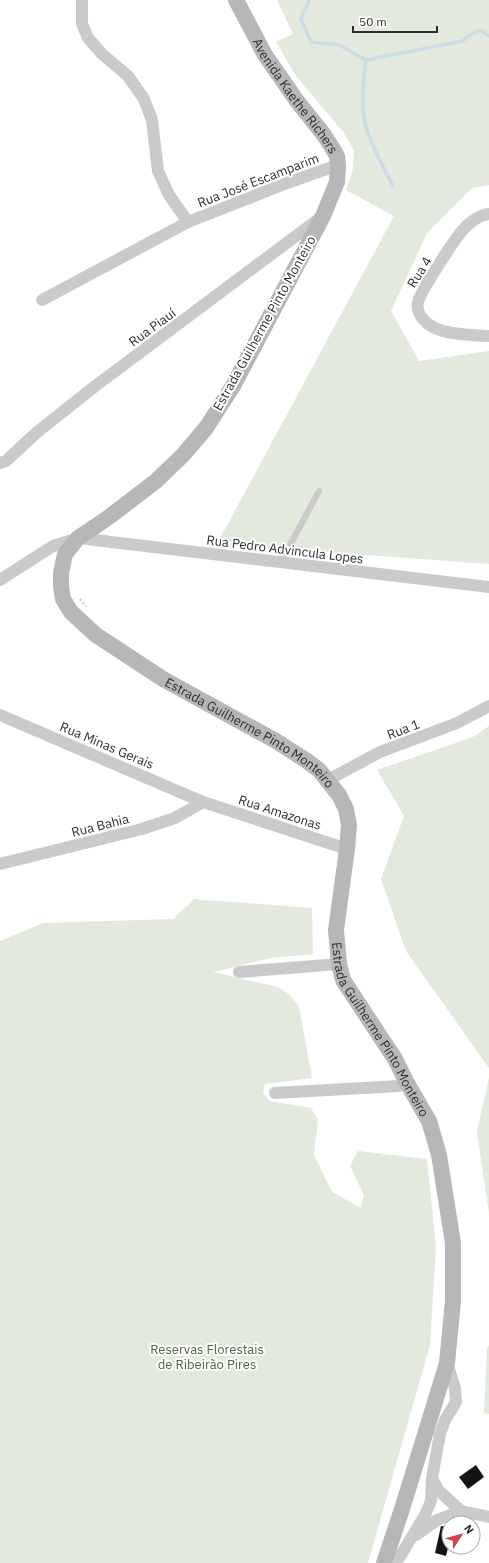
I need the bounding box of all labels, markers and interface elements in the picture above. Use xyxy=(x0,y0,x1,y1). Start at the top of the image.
scale bar xyxy=(353,8,437,34)
text: 50 m xyxy=(359,14,387,29)
street label: Avenida Kaethe Richers xyxy=(249,35,342,157)
street label: Rua José Escamparim xyxy=(195,149,321,211)
street label: Estrada Guilherme Pinto Monteiro xyxy=(209,233,320,414)
street label: Rua 4 xyxy=(403,253,436,291)
street label: Rua Piauí xyxy=(125,304,180,350)
street label: Rua Pedro Advincula Lopes xyxy=(205,531,364,568)
street label: Estrada Guilherme Pinto Monteiro xyxy=(162,674,338,791)
street label: Rua 1 xyxy=(384,715,422,743)
street label: Rua Minas Gerais xyxy=(57,718,156,773)
street label: Rua Amazonas xyxy=(236,791,323,834)
street label: Rua Bahia xyxy=(70,810,131,841)
street label: Estrada Guilherme Pinto Monteiro xyxy=(328,941,433,1120)
park label: Reservas Florestais de Ribeirão Pires xyxy=(150,1341,264,1373)
north arrow xyxy=(441,1515,481,1555)
text: N xyxy=(461,1522,477,1536)

